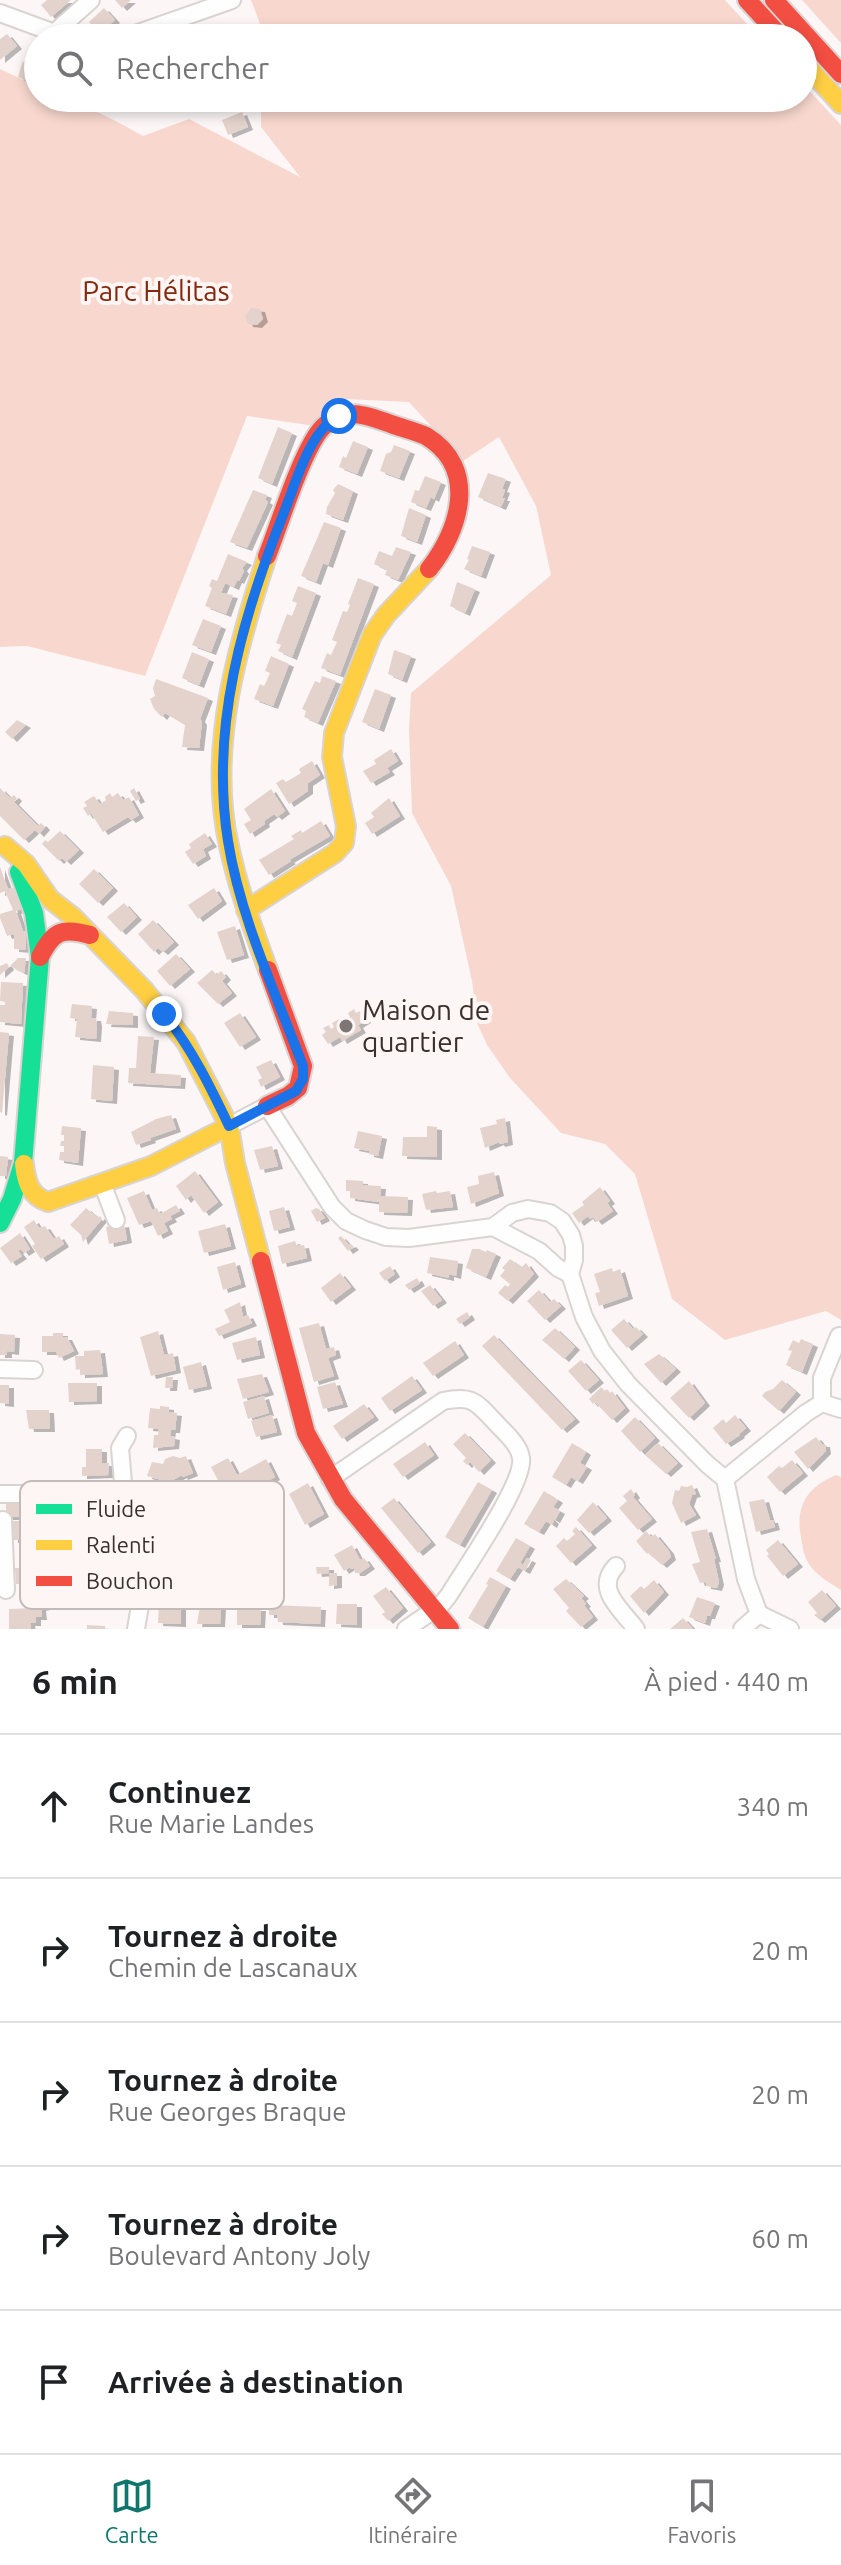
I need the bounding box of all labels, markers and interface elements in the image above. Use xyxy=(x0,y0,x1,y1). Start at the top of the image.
search box xyxy=(24,24,817,112)
icon: search xyxy=(52,46,96,90)
text: Rechercher xyxy=(116,51,269,85)
park label: Parc Hélitas xyxy=(82,275,230,306)
route start xyxy=(321,398,357,434)
place label: Maison de quartier xyxy=(362,994,490,1057)
route end xyxy=(146,996,182,1032)
marker: Maison de quartier xyxy=(337,1017,355,1035)
legend xyxy=(20,1481,284,1609)
text: Fluide xyxy=(86,1496,146,1521)
text: Ralenti xyxy=(86,1532,155,1557)
text: Bouchon xyxy=(86,1568,174,1593)
text: 6 min xyxy=(32,1662,118,1700)
text: À pied · 440 m xyxy=(644,1667,809,1696)
text: Continuez xyxy=(108,1775,251,1809)
icon: ahead xyxy=(32,1784,76,1828)
text: 340 m xyxy=(737,1792,809,1821)
text: Rue Marie Landes xyxy=(108,1809,314,1838)
text: Tournez à droite xyxy=(108,1919,338,1953)
icon: right xyxy=(32,1928,76,1972)
text: 20 m xyxy=(751,1936,809,1965)
text: Chemin de Lascanaux xyxy=(108,1953,358,1982)
text: Tournez à droite xyxy=(108,2063,338,2097)
icon: right xyxy=(32,2072,76,2116)
text: 20 m xyxy=(751,2080,809,2109)
text: Rue Georges Braque xyxy=(108,2097,347,2126)
text: Tournez à droite xyxy=(108,2207,338,2241)
icon: right xyxy=(32,2216,76,2260)
text: 60 m xyxy=(751,2224,809,2253)
text: Boulevard Antony Joly xyxy=(108,2241,370,2270)
icon: arrive xyxy=(32,2360,76,2404)
text: Arrivée à destination xyxy=(108,2365,404,2399)
tab: Carte xyxy=(105,2474,159,2547)
tab: Itinéraire xyxy=(368,2474,458,2547)
tab: Favoris xyxy=(667,2474,736,2547)

